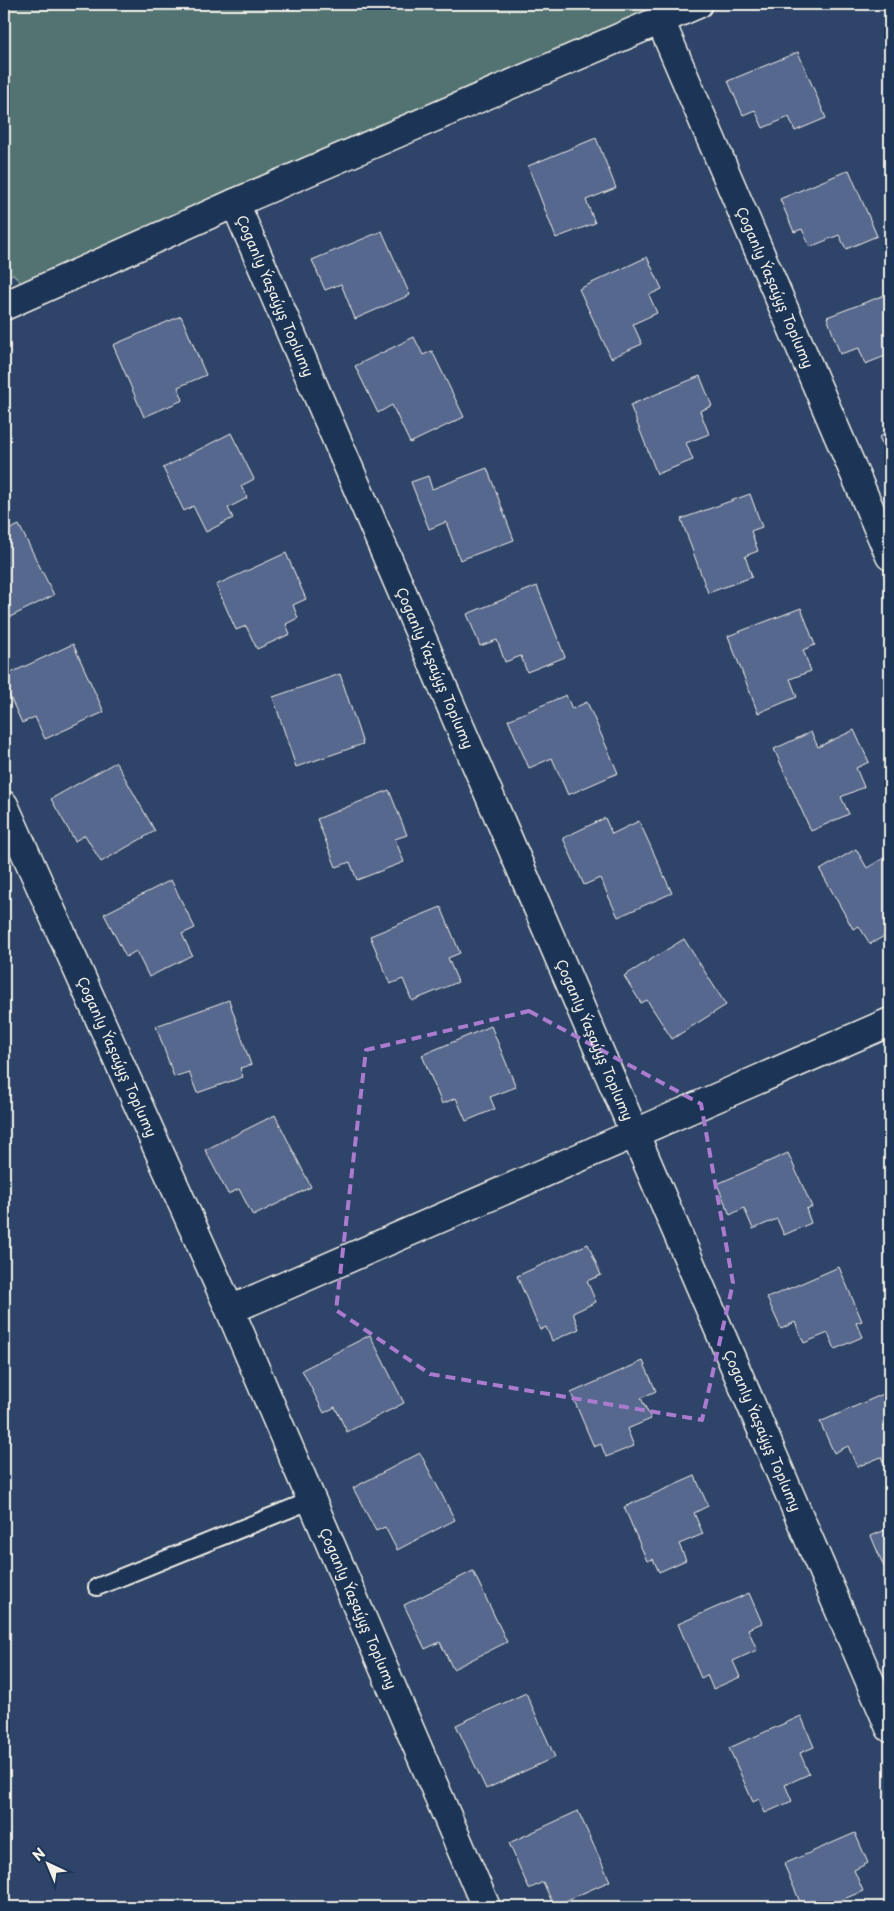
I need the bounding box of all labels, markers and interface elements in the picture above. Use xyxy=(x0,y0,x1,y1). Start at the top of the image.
street label: Çoganly Ýaşaýyş Toplumy xyxy=(731,203,819,371)
street label: Çoganly Ýaşaýyş Toplumy xyxy=(231,211,319,380)
street label: Çoganly Ýaşaýyş Toplumy xyxy=(391,584,479,752)
street label: Çoganly Ýaşaýyş Toplumy xyxy=(551,956,639,1124)
street label: Çoganly Ýaşaýyş Toplumy xyxy=(72,973,162,1140)
street label: Çoganly Ýaşaýyş Toplumy xyxy=(719,1346,807,1514)
street label: Çoganly Ýaşaýyş Toplumy xyxy=(314,1524,402,1692)
north arrow xyxy=(22,1838,72,1888)
text: N xyxy=(27,1843,50,1866)

